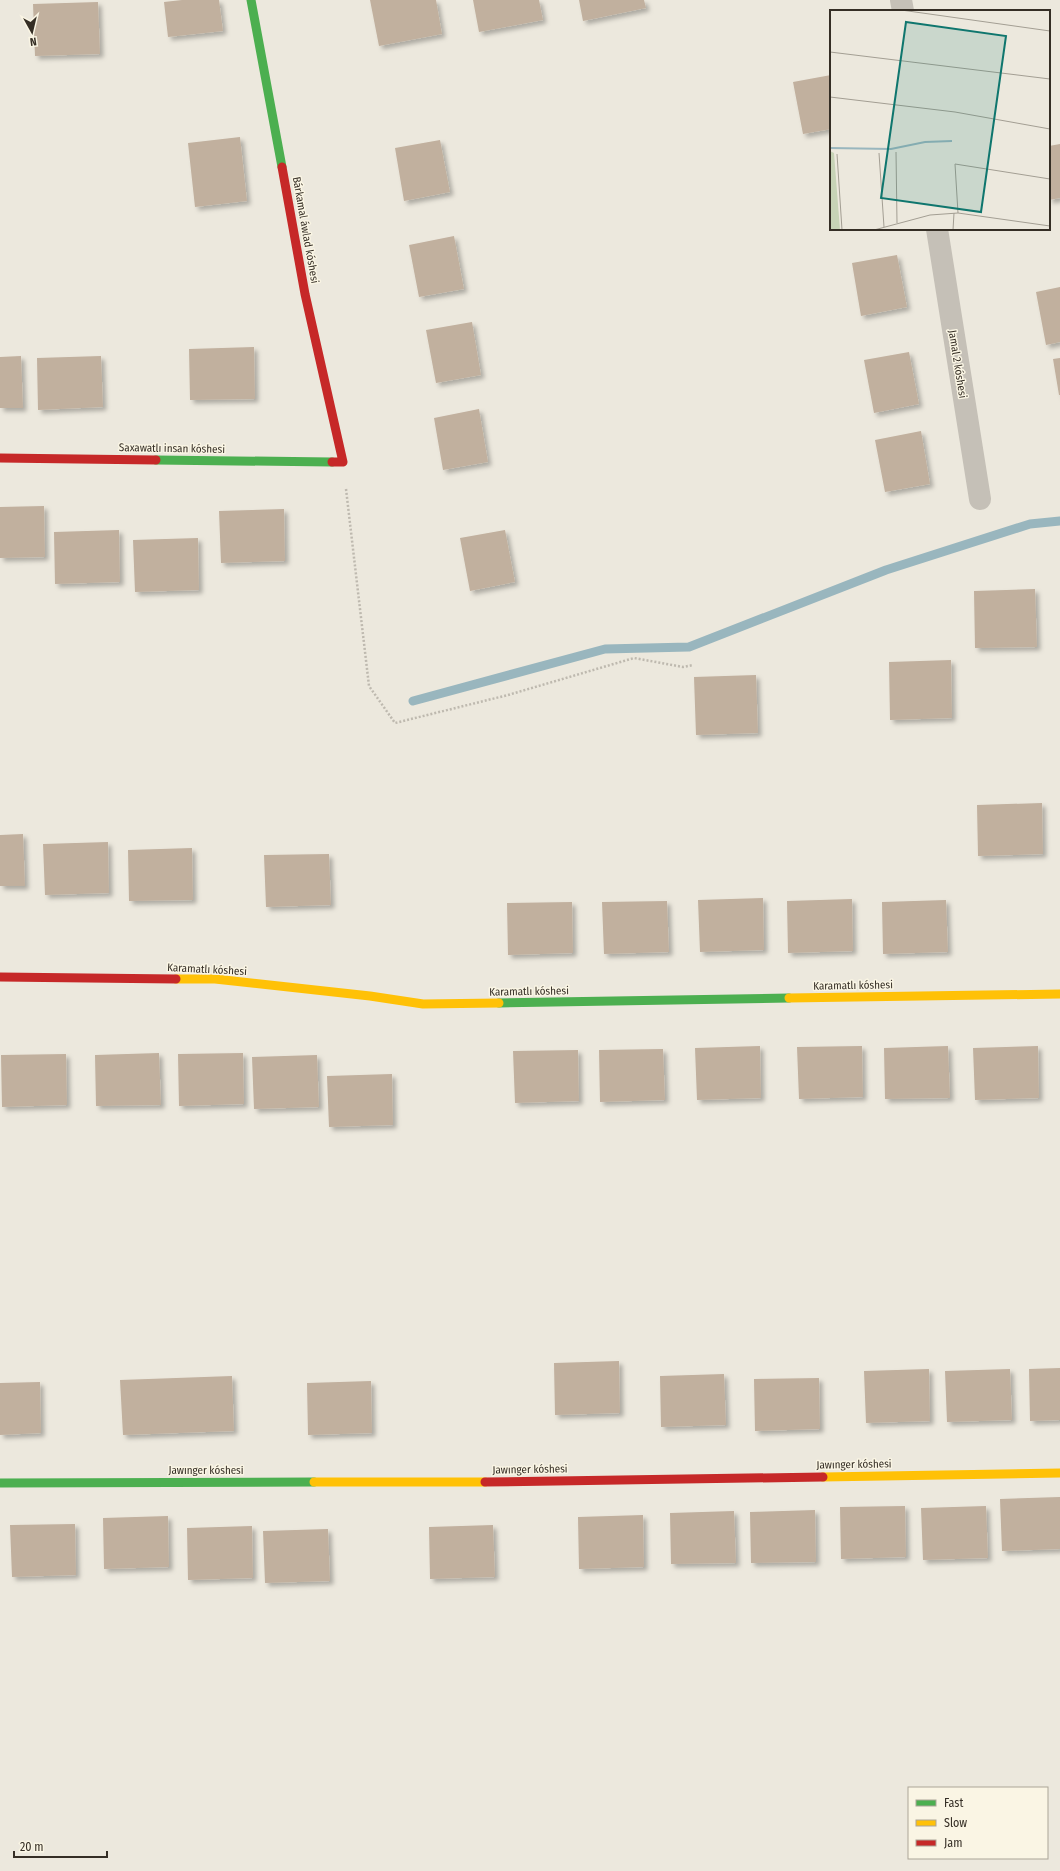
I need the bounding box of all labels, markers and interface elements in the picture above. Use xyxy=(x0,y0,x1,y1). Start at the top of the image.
inset map xyxy=(830,10,1050,230)
north arrow xyxy=(12,12,52,52)
text: N xyxy=(29,35,37,48)
street label: Bárkamal áwlad kóshesi xyxy=(290,176,321,285)
street label: Jamal 2 kóshesi xyxy=(946,329,969,400)
street label: Saxawatlı insan kóshesi xyxy=(119,441,225,456)
street label: Karamatlı kóshesi xyxy=(167,961,247,978)
street label: Karamatlı kóshesi xyxy=(813,978,893,993)
street label: Karamatlı kóshesi xyxy=(489,984,569,999)
street label: Jawınger kóshesi xyxy=(816,1457,892,1472)
street label: Jawınger kóshesi xyxy=(492,1462,568,1477)
street label: Jawınger kóshesi xyxy=(168,1464,244,1477)
legend xyxy=(908,1787,1048,1859)
text: Fast xyxy=(944,1796,963,1810)
text: Slow xyxy=(944,1816,967,1830)
scale bar xyxy=(14,1833,107,1859)
text: Jam xyxy=(944,1836,962,1850)
text: 20 m xyxy=(20,1840,44,1854)

